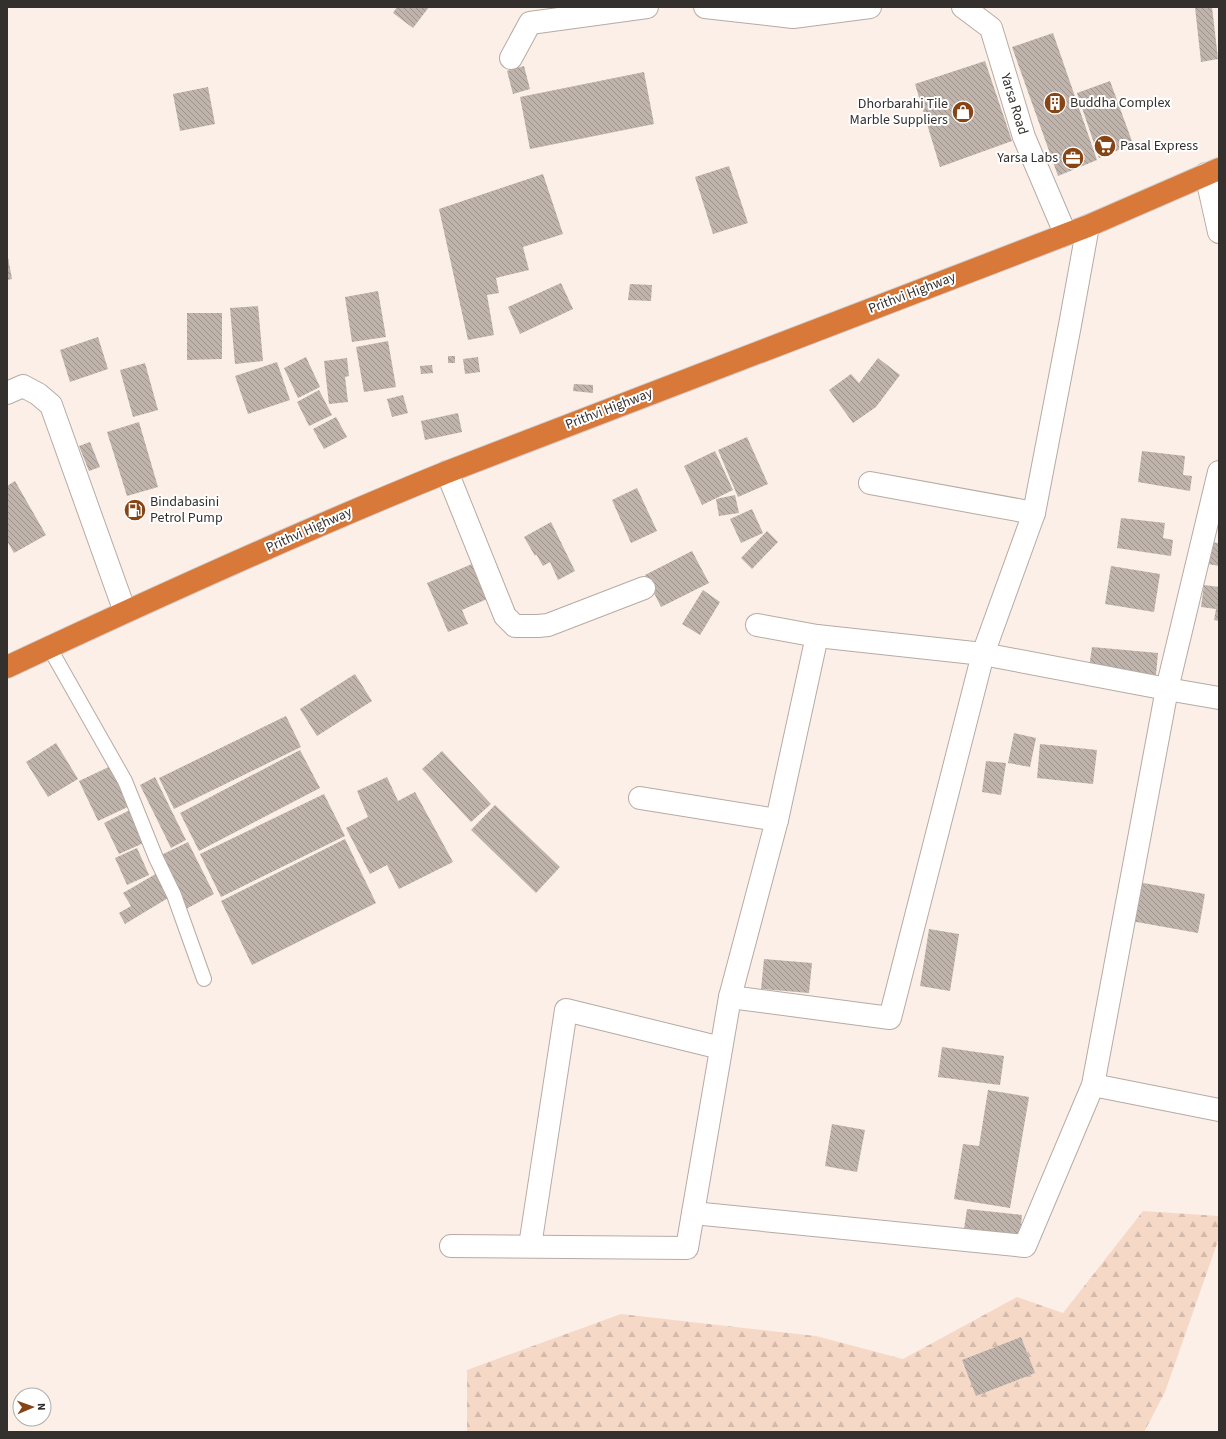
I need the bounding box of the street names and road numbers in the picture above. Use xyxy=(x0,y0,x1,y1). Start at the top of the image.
street label: Yarsa Road xyxy=(995,70,1033,137)
street label: Prithvi Highway xyxy=(865,267,959,319)
street label: Prithvi Highway xyxy=(562,383,656,435)
street label: Prithvi Highway xyxy=(263,502,356,558)

